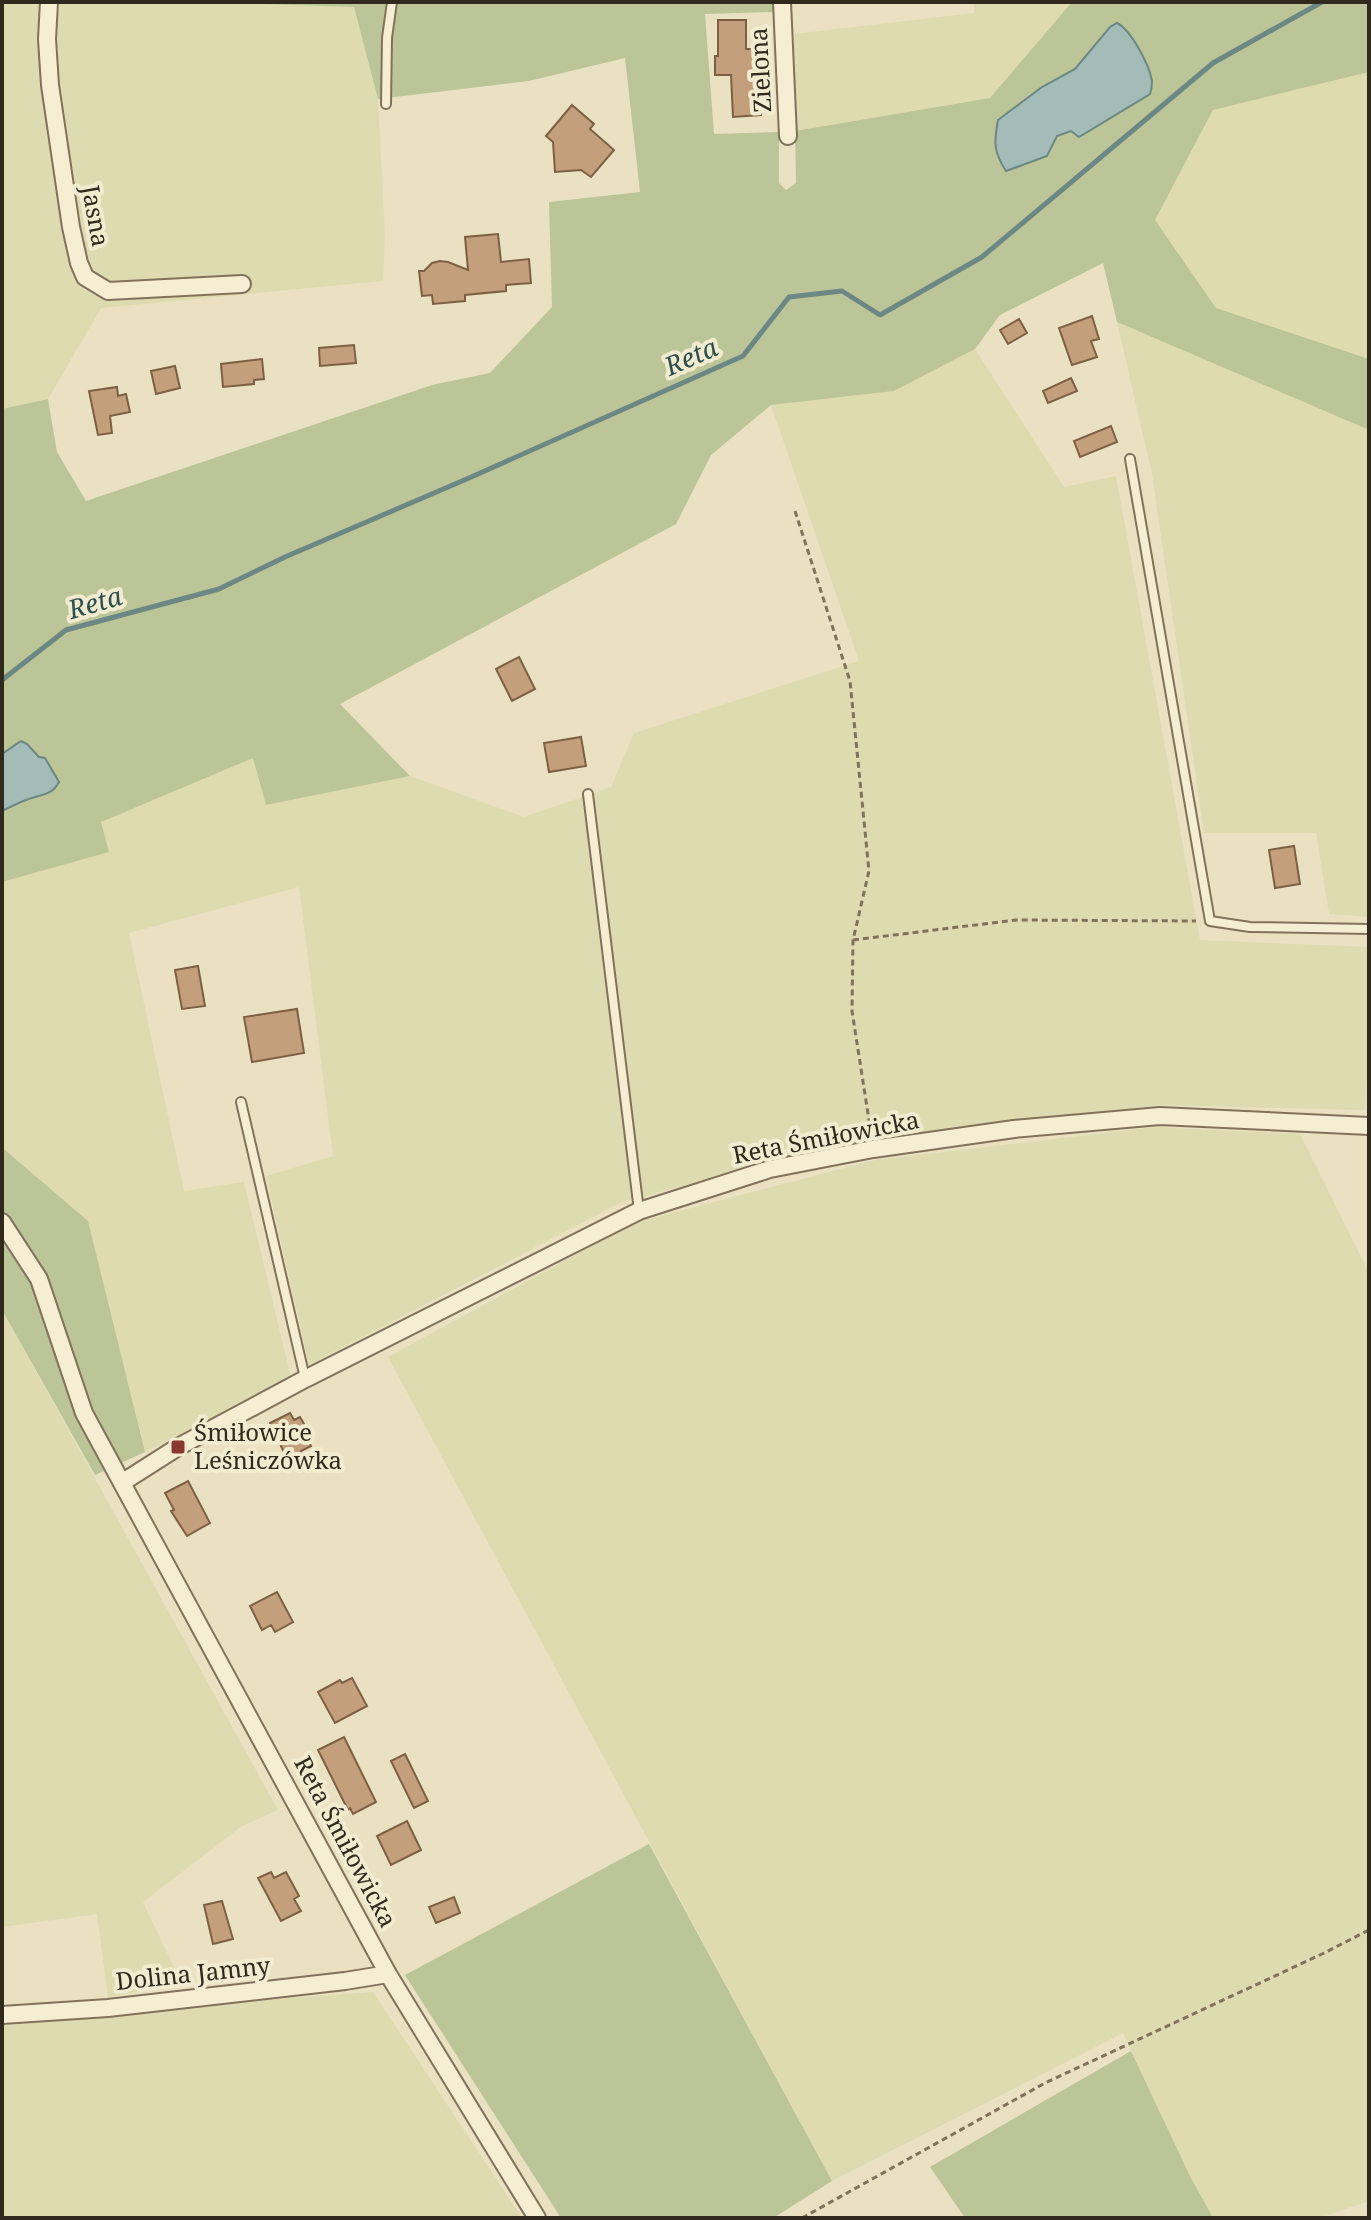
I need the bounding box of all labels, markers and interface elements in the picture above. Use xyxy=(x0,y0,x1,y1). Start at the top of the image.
street label: Zielona xyxy=(741,27,778,113)
street label: Jasna xyxy=(75,181,118,249)
water label: Reta xyxy=(657,329,723,384)
water label: Reta xyxy=(63,577,126,627)
street label: Reta Śmiłowicka xyxy=(730,1102,922,1171)
place label: Śmiłowice Leśniczówka xyxy=(194,1415,342,1476)
marker: Śmiłowice Leśniczówka xyxy=(169,1438,187,1456)
street label: Reta Śmiłowicka xyxy=(287,1750,405,1933)
street label: Dolina Jamny xyxy=(114,1948,272,1997)

